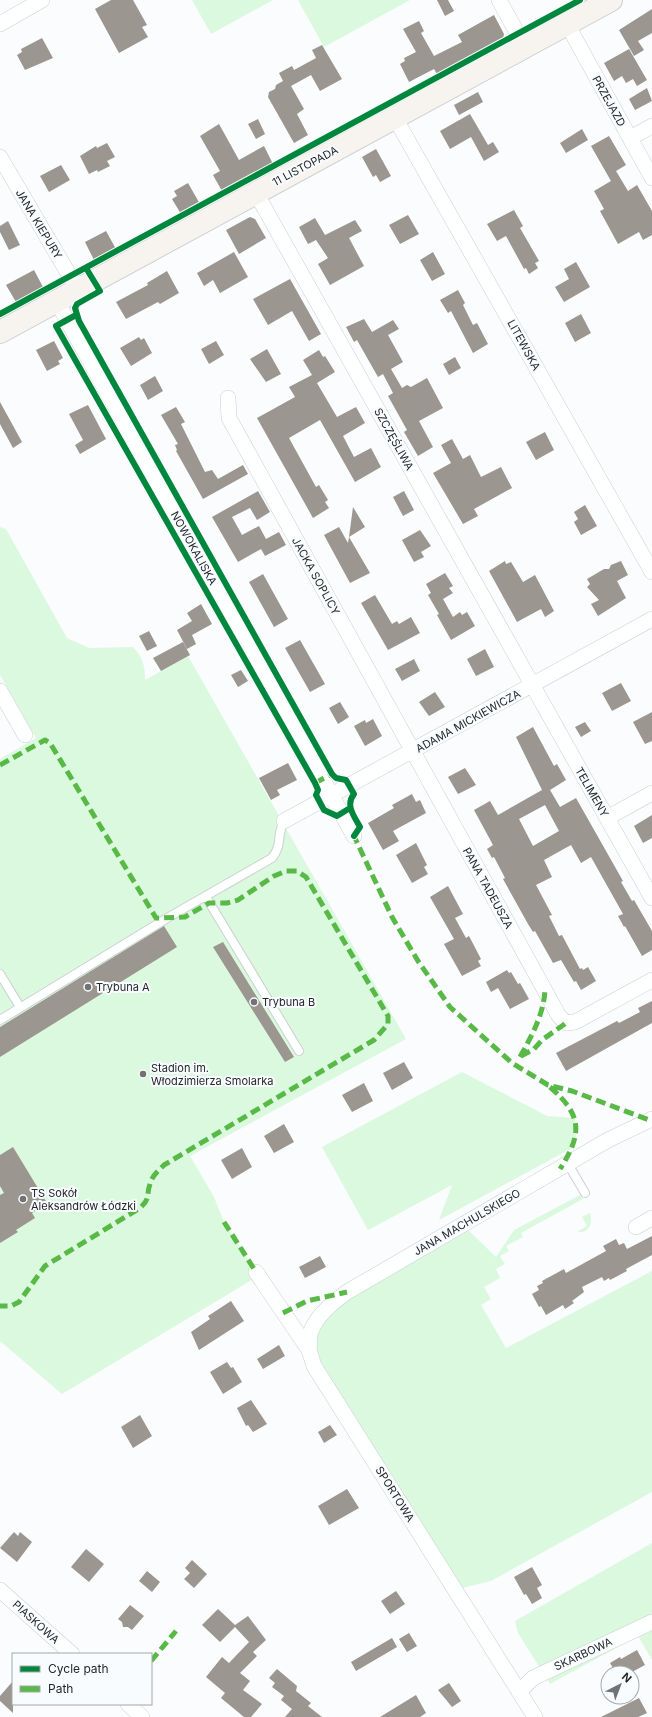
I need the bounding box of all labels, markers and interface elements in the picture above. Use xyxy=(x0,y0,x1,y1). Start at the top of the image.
street label: PRZEJAZD xyxy=(589,73,629,129)
street label: 11 LISTOPADA xyxy=(270,143,341,189)
street label: JANA KIEPURY xyxy=(13,187,66,262)
street label: LITEWSKA xyxy=(504,317,544,373)
street label: SZCZĘŚLIWA xyxy=(371,405,417,473)
street label: NOWOKALISKA xyxy=(168,509,220,588)
street label: JACKA SOPLICY xyxy=(289,535,343,618)
street label: ADAMA MICKIEWICZA xyxy=(413,686,523,756)
street label: TELIMENY xyxy=(572,765,612,820)
street label: PANA TADEUSZA xyxy=(460,845,516,931)
place label: Trybuna A xyxy=(96,980,150,994)
marker: Trybuna A xyxy=(83,982,93,992)
place label: Trybuna B xyxy=(262,995,315,1009)
marker: Trybuna B xyxy=(249,997,259,1007)
place label: Stadion im. Włodzimierza Smolarka xyxy=(151,1061,273,1088)
marker: Stadion im. Włodzimierza Smolarka xyxy=(138,1069,148,1079)
place label: TS Sokół Aleksandrów Łódzki xyxy=(31,1186,136,1213)
street label: JANA MACHULSKIEGO xyxy=(411,1186,523,1258)
marker: TS Sokół Aleksandrów Łódzki xyxy=(18,1194,28,1204)
street label: SPORTOWA xyxy=(372,1464,418,1525)
street label: PIASKOWA xyxy=(10,1597,62,1647)
street label: SKARBOWA xyxy=(552,1634,615,1674)
legend xyxy=(12,1653,152,1705)
text: Cycle path xyxy=(48,1661,109,1676)
north arrow xyxy=(600,1665,640,1705)
text: N xyxy=(619,1670,634,1686)
text: Path xyxy=(48,1681,73,1696)

